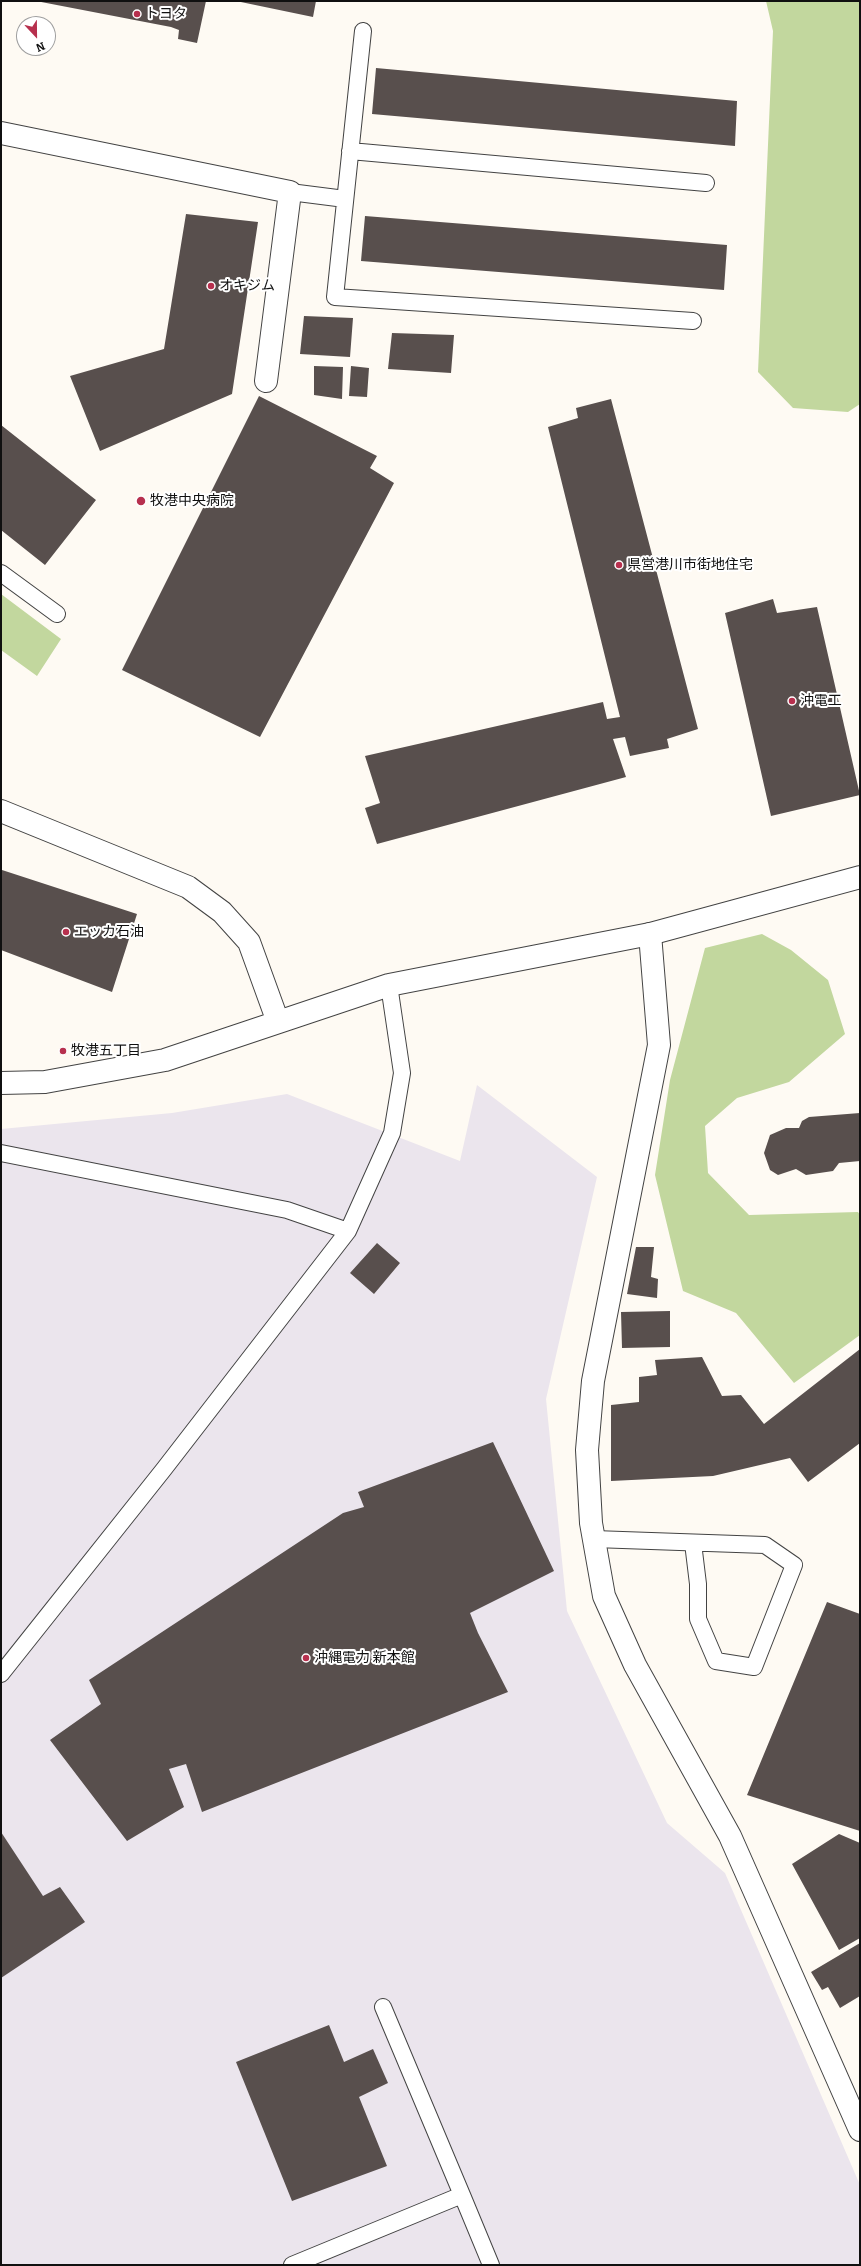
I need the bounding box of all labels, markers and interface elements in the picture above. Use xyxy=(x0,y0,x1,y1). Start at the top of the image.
place label: トヨタ xyxy=(145,6,187,22)
marker: トヨタ xyxy=(132,9,142,19)
north arrow xyxy=(16,16,56,56)
text: N xyxy=(34,39,47,54)
place label: オキジム xyxy=(219,278,275,294)
marker: オキジム xyxy=(206,281,216,291)
place label: 牧港中央病院 xyxy=(150,493,234,509)
marker: 牧港中央病院 xyxy=(135,495,147,507)
place label: 県営港川市街地住宅 xyxy=(627,557,753,573)
marker: 県営港川市街地住宅 xyxy=(614,560,624,570)
place label: 沖電工 xyxy=(800,693,842,709)
marker: 沖電工 xyxy=(787,696,797,706)
place label: エッカ石油 xyxy=(74,924,144,940)
marker: エッカ石油 xyxy=(61,927,71,937)
place label: 牧港五丁目 xyxy=(71,1043,141,1059)
marker: 牧港五丁目 xyxy=(58,1046,68,1056)
place label: 沖縄電力 新本館 xyxy=(314,1650,415,1666)
marker: 沖縄電力 新本館 xyxy=(301,1653,311,1663)

